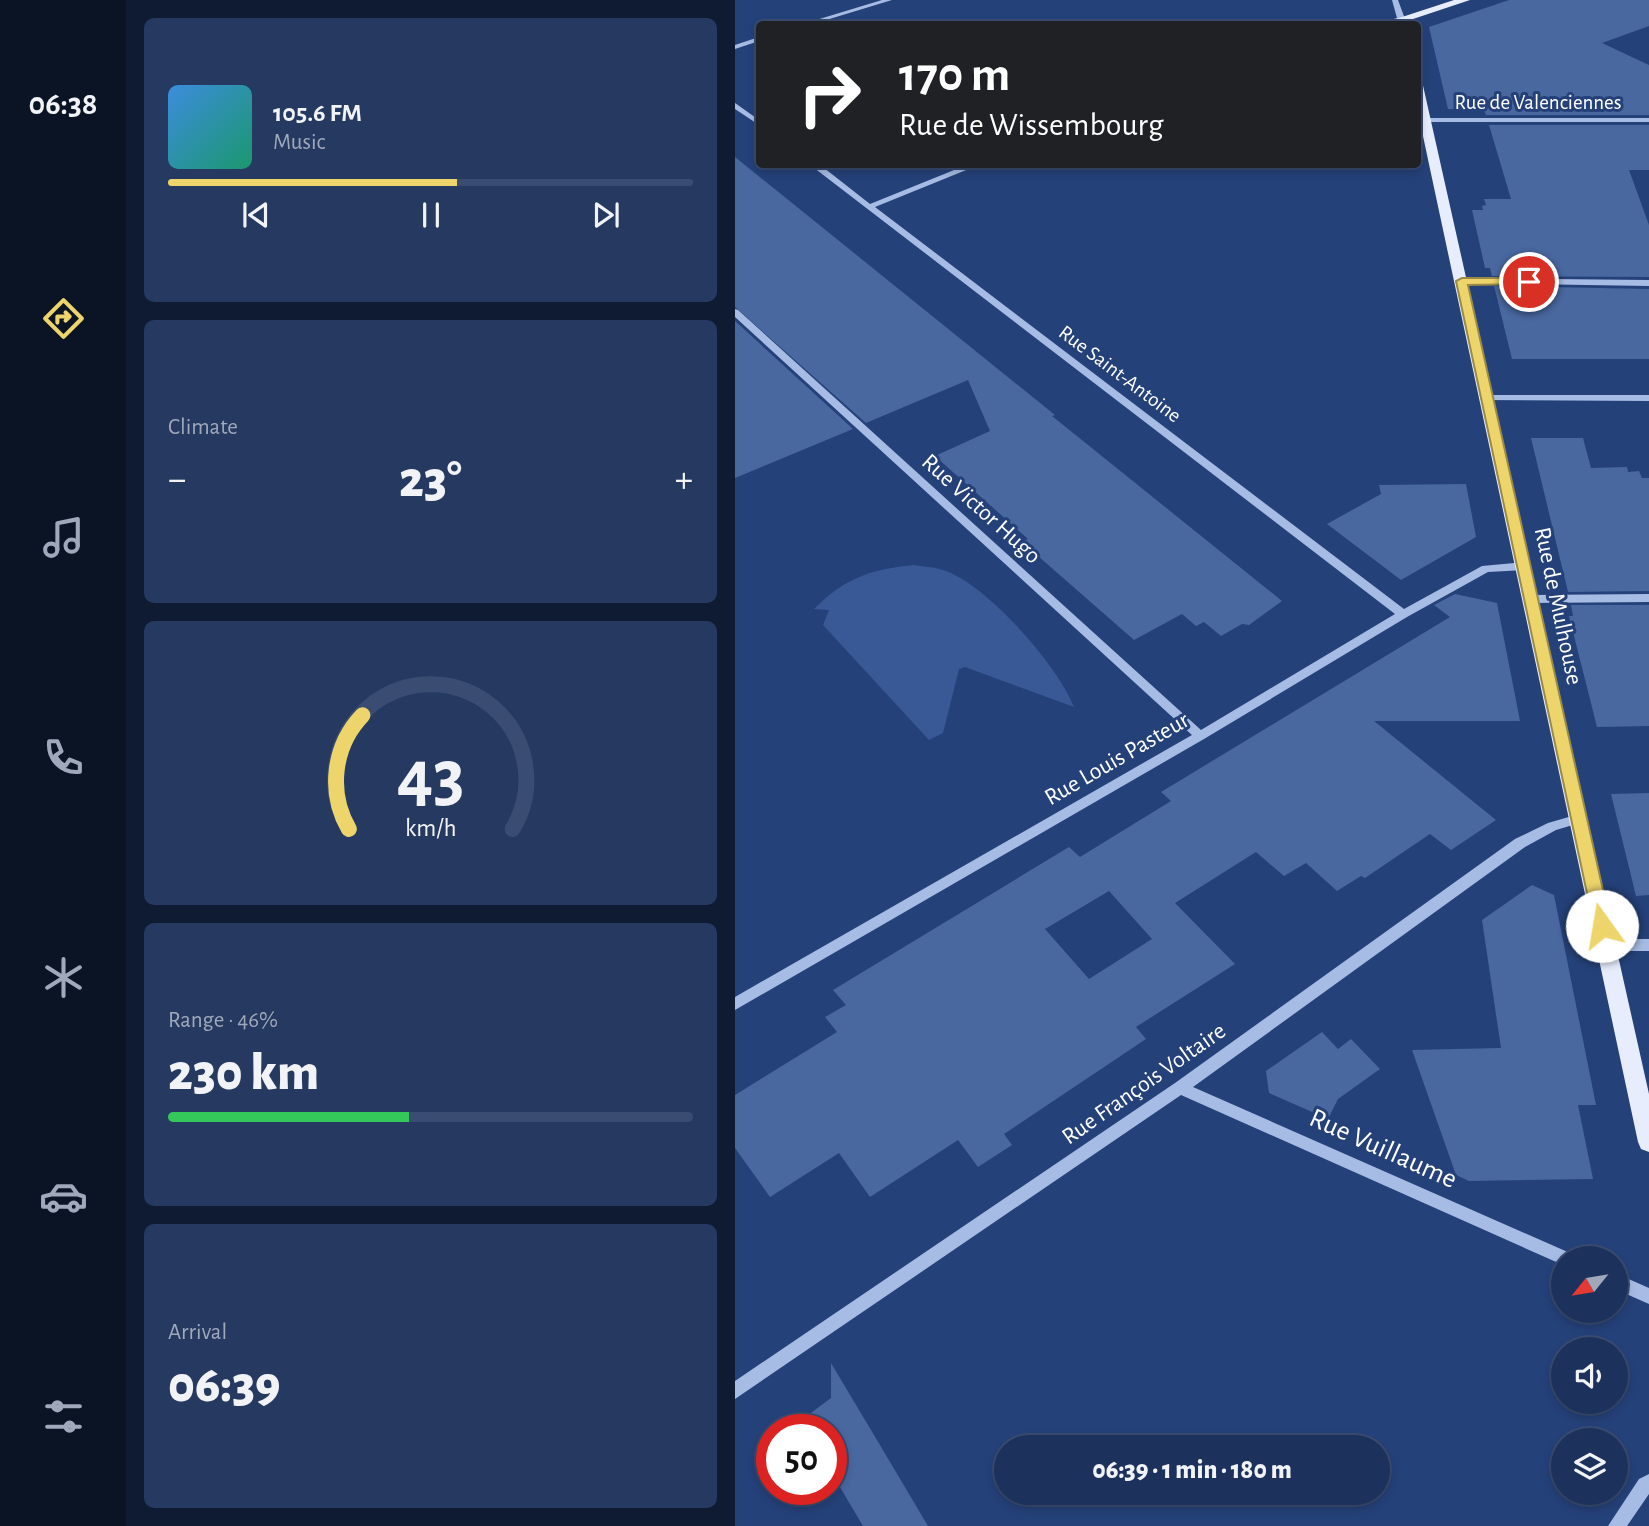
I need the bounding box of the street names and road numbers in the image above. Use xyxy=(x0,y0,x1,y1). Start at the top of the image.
street label: Rue de Valenciennes xyxy=(1455,92,1621,113)
street label: Rue Saint-Antoine xyxy=(1055,321,1185,427)
street label: Rue Victor Hugo xyxy=(917,450,1045,568)
street label: Rue de Mulhouse xyxy=(1530,525,1586,687)
street label: Rue Louis Pasteur xyxy=(1041,708,1194,810)
street label: Rue François Voltaire xyxy=(1058,1019,1230,1149)
street label: Rue Vuillaume xyxy=(1305,1104,1461,1194)

